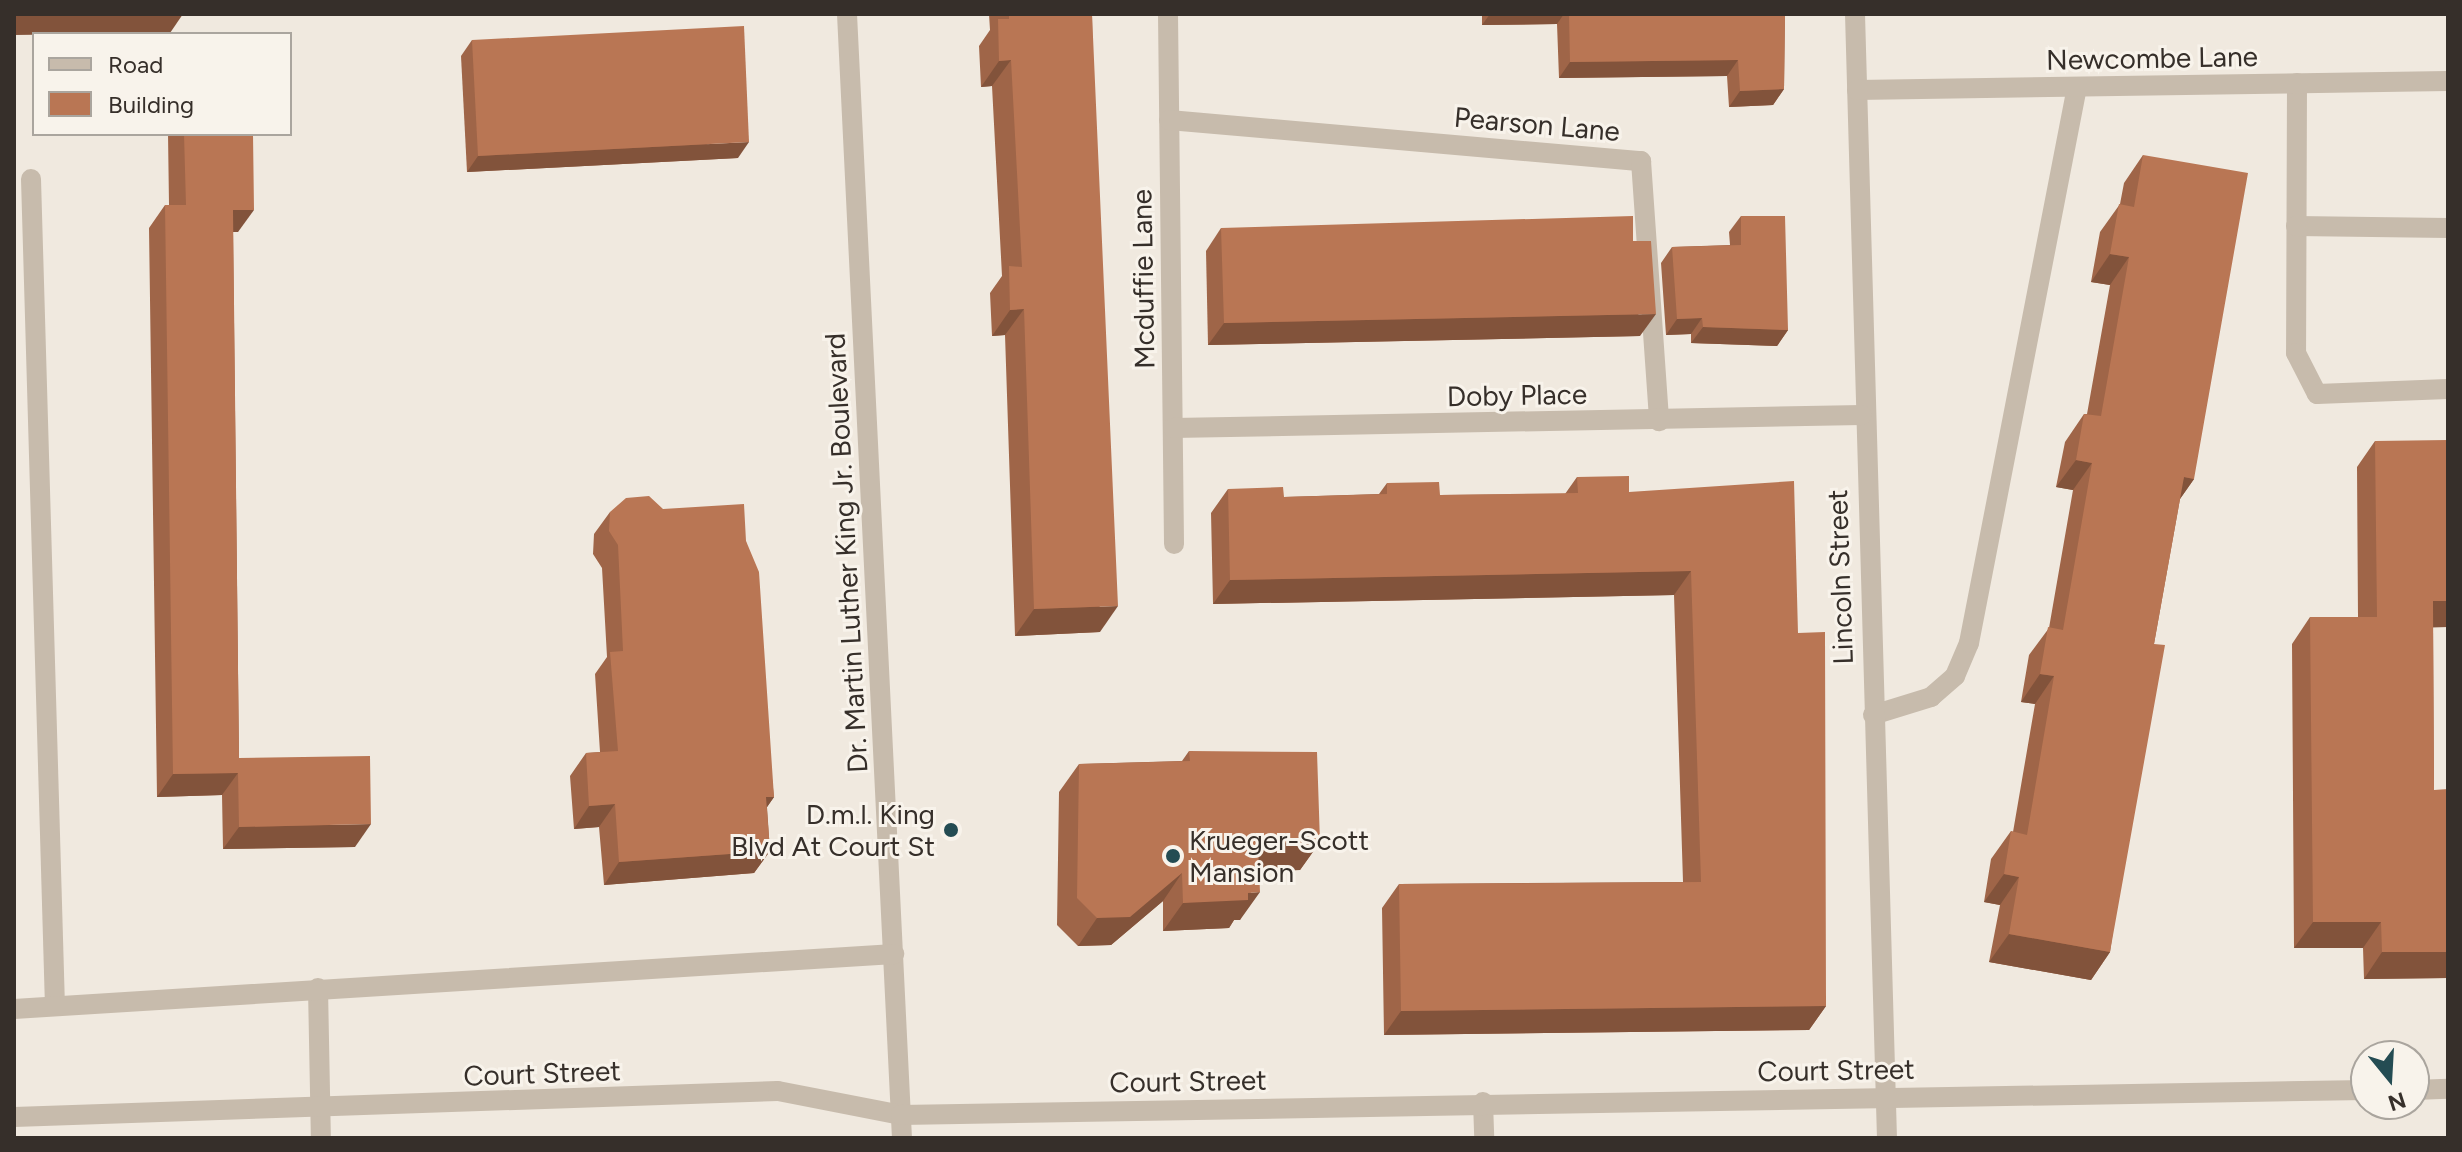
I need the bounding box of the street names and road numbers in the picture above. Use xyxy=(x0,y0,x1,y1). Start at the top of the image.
street label: Newcombe Lane xyxy=(2046,39,2258,77)
street label: Pearson Lane xyxy=(1453,100,1621,148)
street label: Mcduffie Lane xyxy=(1125,189,1161,369)
street label: Dr. Martin Luther King Jr. Boulevard xyxy=(818,332,874,774)
street label: Doby Place xyxy=(1447,377,1587,413)
street label: Lincoln Street xyxy=(1820,489,1860,665)
street label: Court Street xyxy=(1757,1052,1915,1088)
street label: Court Street xyxy=(463,1053,621,1093)
street label: Court Street xyxy=(1109,1063,1267,1099)

